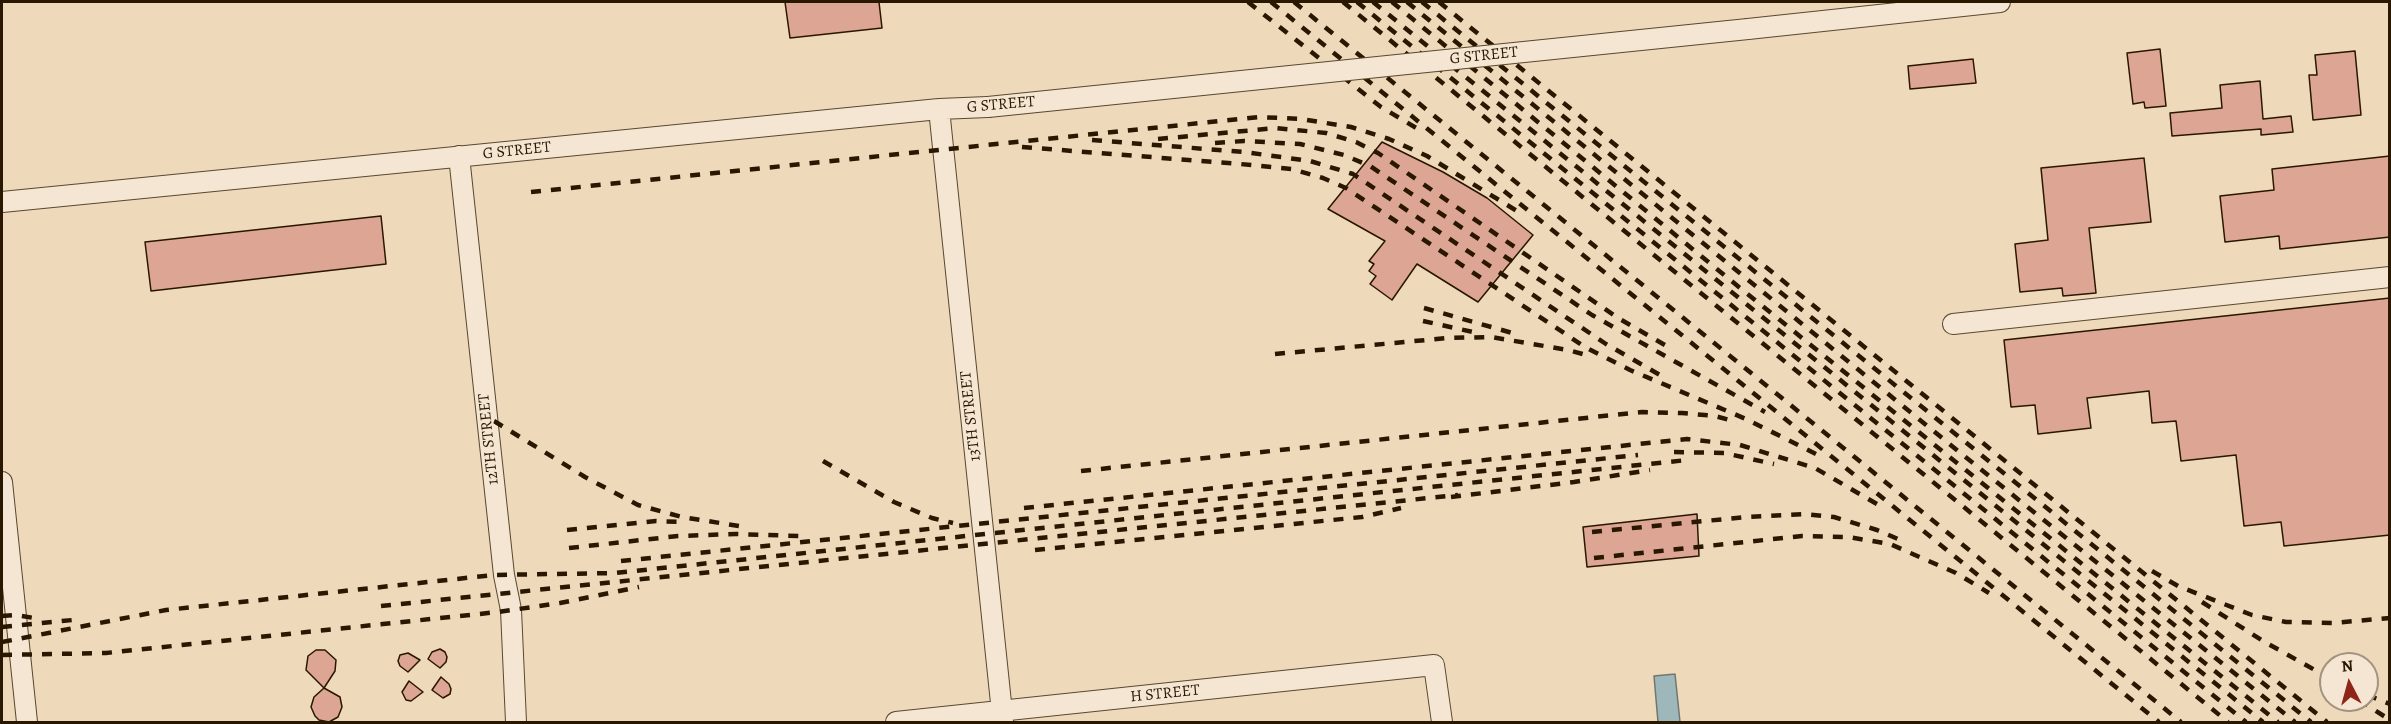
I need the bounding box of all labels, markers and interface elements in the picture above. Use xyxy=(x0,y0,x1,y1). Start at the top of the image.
street label: G STREET xyxy=(1449,43,1519,69)
street label: G STREET xyxy=(966,92,1036,118)
street label: G STREET xyxy=(482,138,552,164)
street label: 13TH STREET xyxy=(957,370,985,462)
street label: 12TH STREET xyxy=(475,392,503,486)
north arrow xyxy=(2319,652,2379,712)
text: N xyxy=(2340,655,2354,678)
street label: H STREET xyxy=(1129,681,1201,707)

